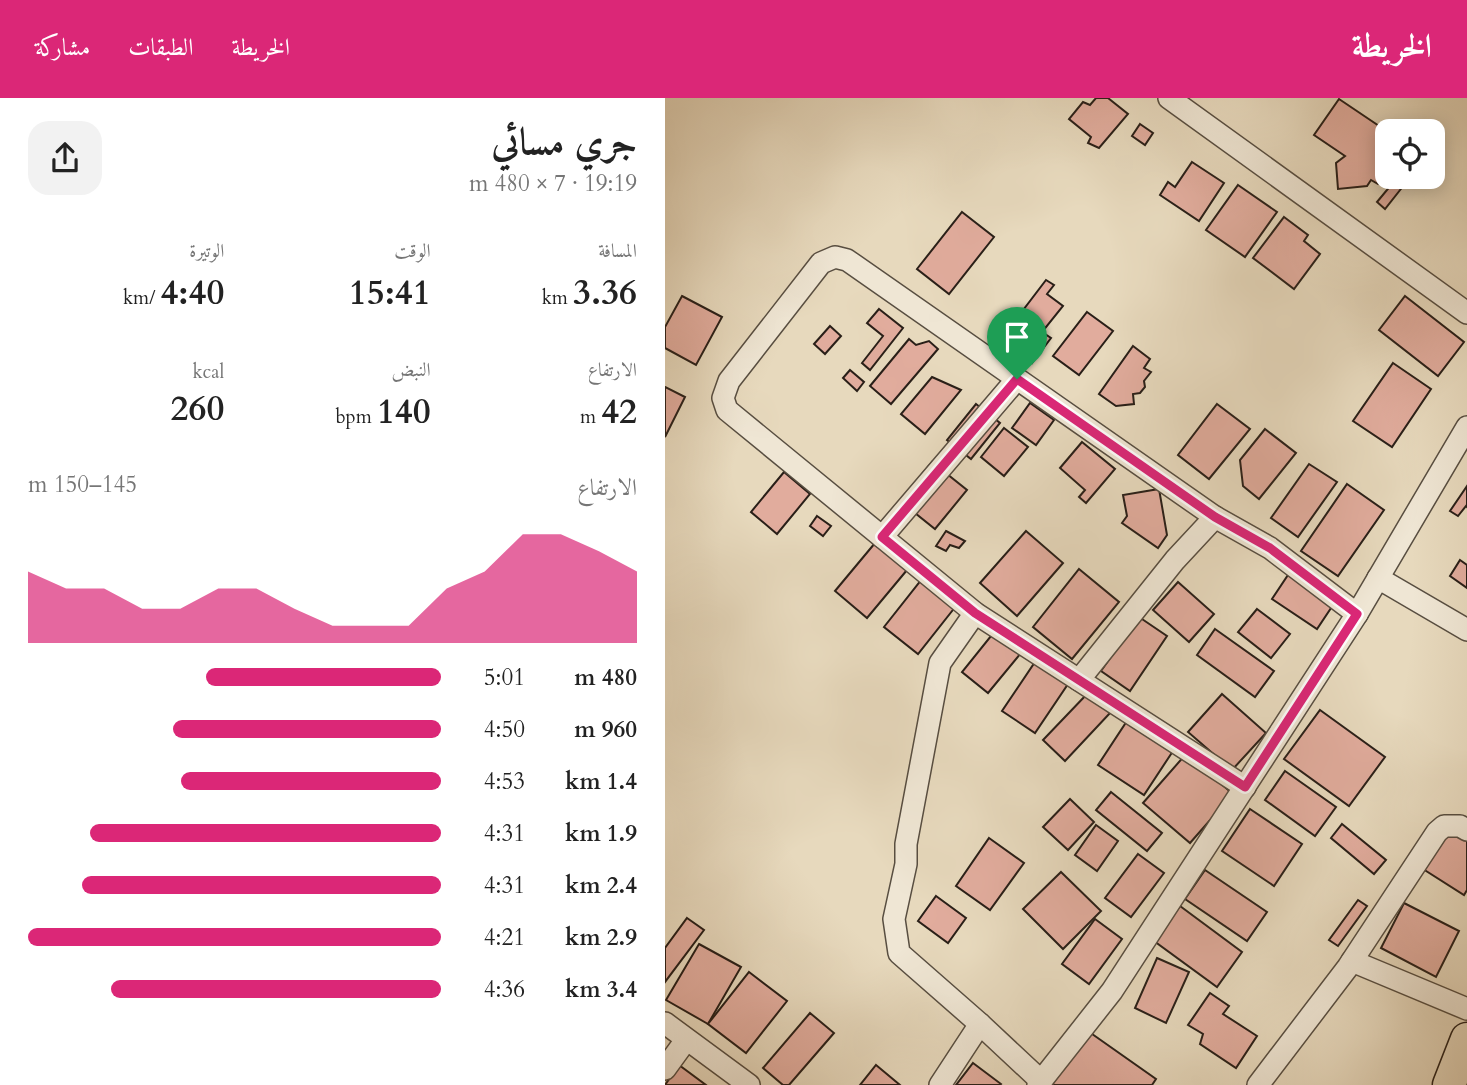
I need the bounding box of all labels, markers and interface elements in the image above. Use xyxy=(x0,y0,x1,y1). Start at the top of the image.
text: الخريطة xyxy=(1352,24,1432,69)
text: مشاركة xyxy=(35,31,90,64)
text: الطبقات xyxy=(128,31,194,64)
text: الخريطة xyxy=(232,31,290,64)
text: جري مسائي xyxy=(491,116,637,168)
map controls xyxy=(1375,119,1445,189)
button: locate xyxy=(1375,119,1445,189)
button: share xyxy=(28,121,102,195)
text: 19:19 · 7 × 480 m xyxy=(469,168,637,199)
text: الوتيرة xyxy=(189,238,224,264)
text: الوقت xyxy=(394,238,431,264)
text: المسافة xyxy=(598,238,637,264)
text: 4:40 xyxy=(160,269,224,317)
text: 15:41 xyxy=(349,269,431,317)
text: 3.36 xyxy=(573,269,637,317)
text: /km xyxy=(123,285,160,311)
text: km xyxy=(542,285,573,311)
pin xyxy=(987,307,1047,379)
icon: arrive xyxy=(998,318,1036,356)
text: النبض xyxy=(392,357,431,383)
text: الارتفاع xyxy=(588,357,637,383)
text: kcal xyxy=(192,359,224,385)
text: 260 xyxy=(171,385,224,433)
text: 140 xyxy=(377,388,431,436)
text: 42 xyxy=(601,388,637,436)
text: bpm xyxy=(335,404,377,430)
text: m xyxy=(580,404,601,430)
text: 145–150 m xyxy=(28,469,137,500)
text: الارتفاع xyxy=(577,472,637,503)
text: 5:01 xyxy=(484,662,525,693)
text: 480 m xyxy=(574,662,637,693)
text: 4:50 xyxy=(484,714,525,745)
text: 960 m xyxy=(574,714,637,745)
text: 4:53 xyxy=(484,766,525,797)
text: 1.4 km xyxy=(565,766,637,797)
text: 4:31 xyxy=(484,818,525,849)
text: 1.9 km xyxy=(565,818,637,849)
text: 4:31 xyxy=(484,870,525,901)
text: 2.4 km xyxy=(565,870,637,901)
text: 4:21 xyxy=(484,922,525,953)
text: 2.9 km xyxy=(565,922,637,953)
text: 4:36 xyxy=(484,974,525,1005)
text: 3.4 km xyxy=(565,974,637,1005)

